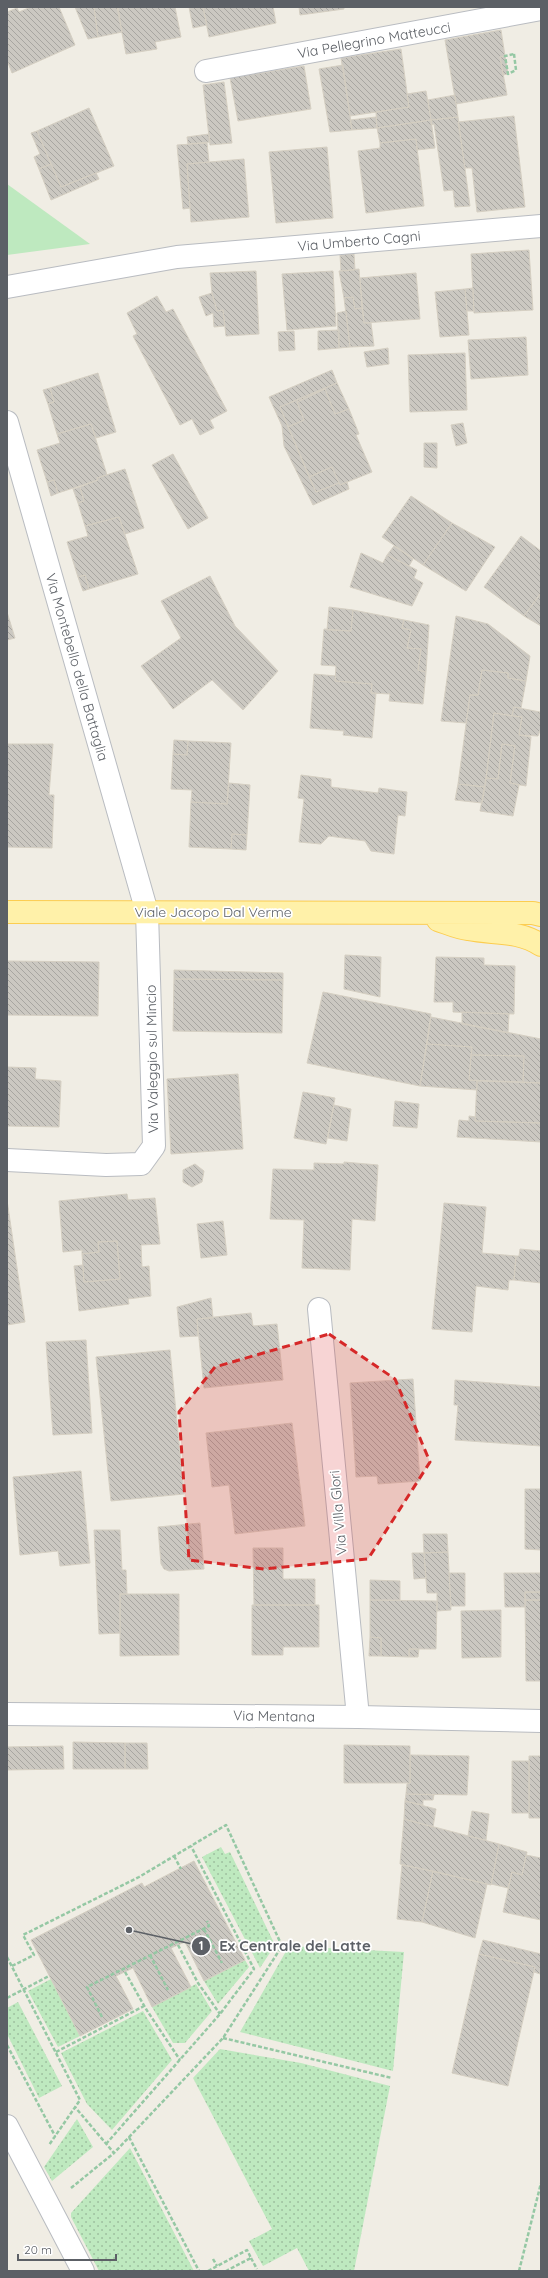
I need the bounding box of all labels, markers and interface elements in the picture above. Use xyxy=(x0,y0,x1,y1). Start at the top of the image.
street label: Via Pellegrino Matteucci xyxy=(296,18,452,62)
street label: Via Umberto Cagni xyxy=(297,227,421,255)
street label: Via Montebello della Battaglia xyxy=(42,571,112,763)
street label: Viale Jacopo Dal Verme xyxy=(134,903,292,921)
street label: Via Valeggio sul Mincio xyxy=(142,984,162,1134)
street label: Via Villa Glori xyxy=(325,1470,351,1556)
street label: Via Mentana xyxy=(233,1706,315,1726)
callout: Ex Centrale del Latte xyxy=(191,1932,379,1959)
text: Ex Centrale del Latte xyxy=(219,1936,371,1955)
text: 1 xyxy=(199,1938,203,1953)
scale bar xyxy=(18,2236,116,2262)
text: 20 m xyxy=(24,2242,52,2257)

